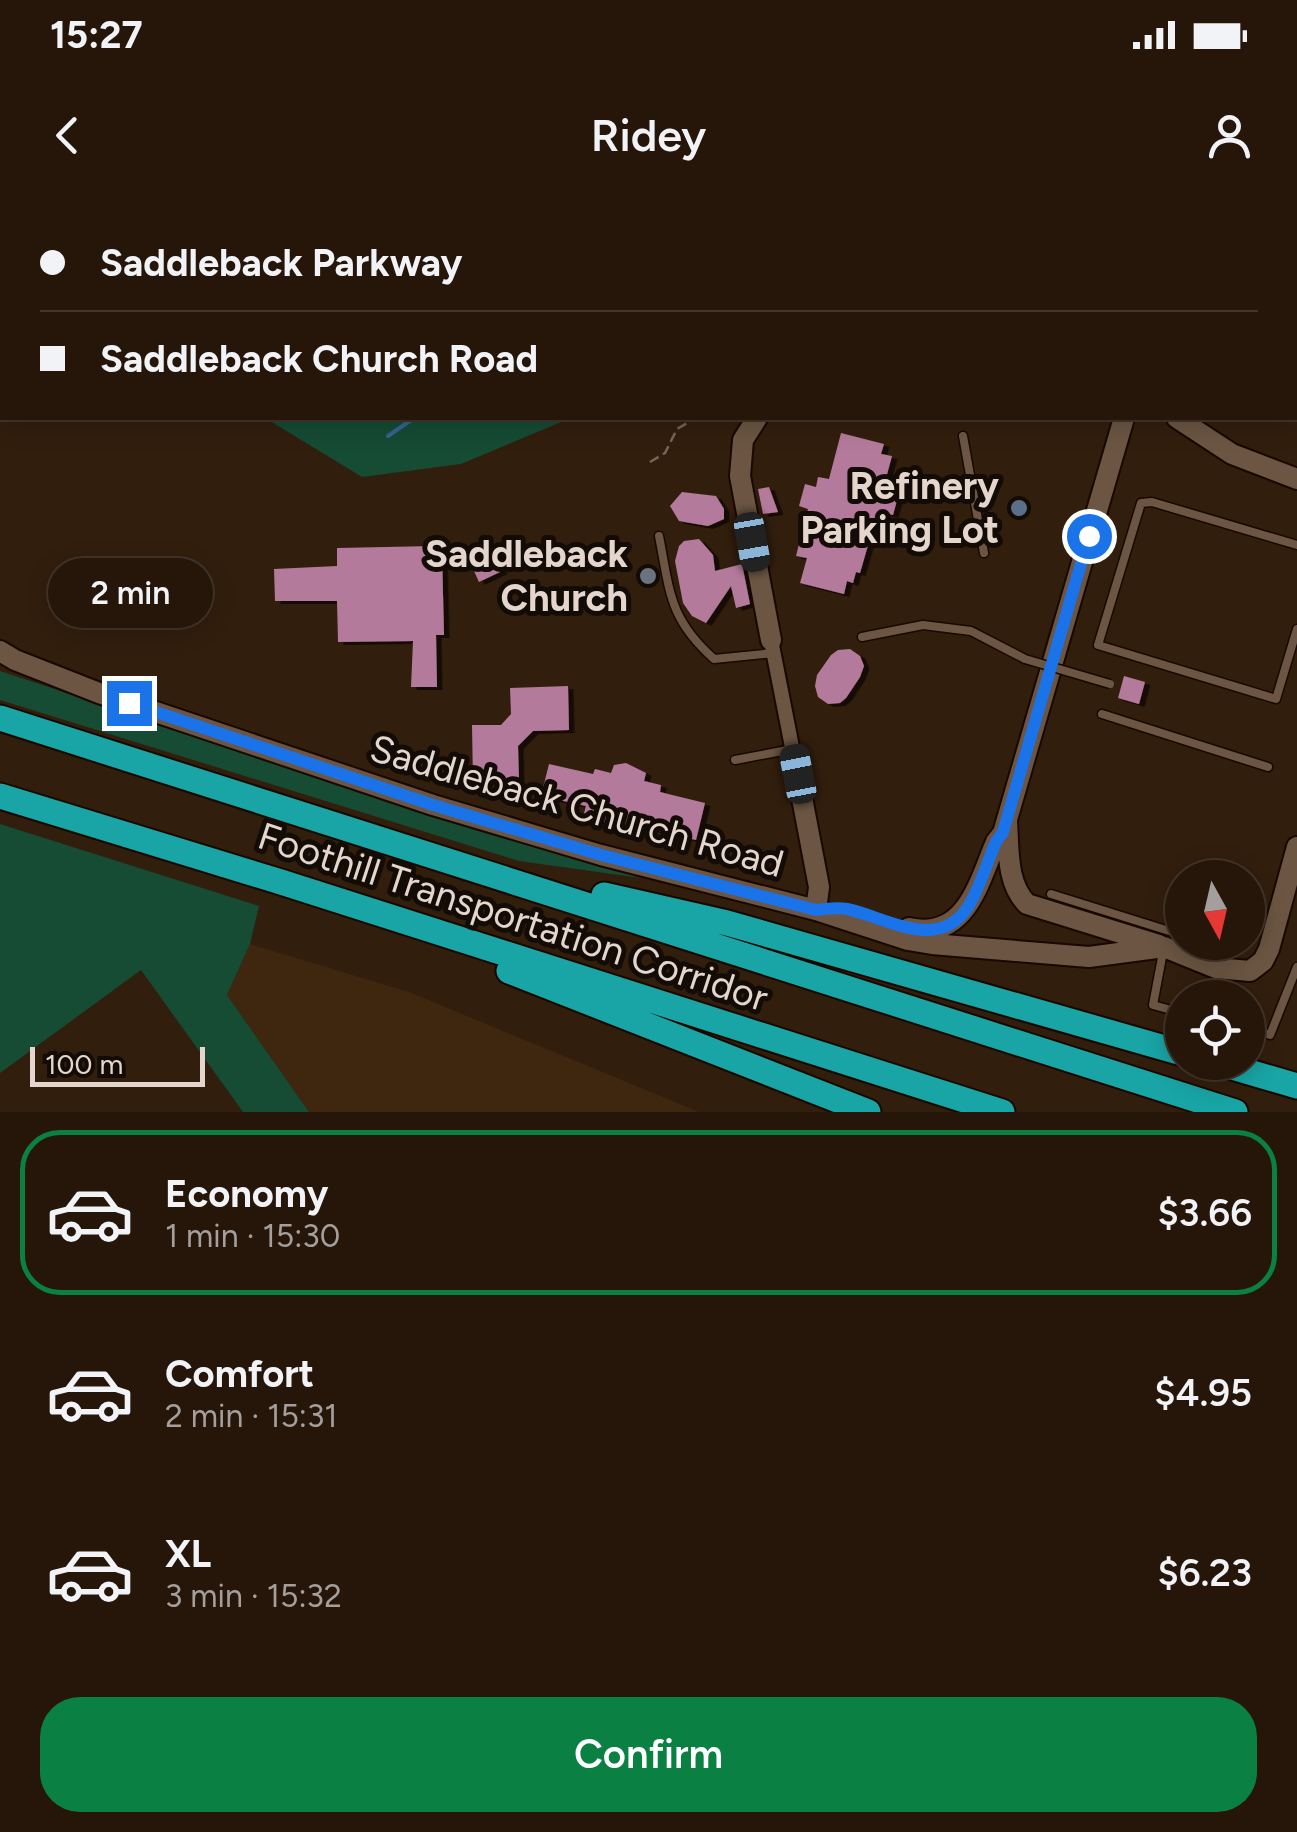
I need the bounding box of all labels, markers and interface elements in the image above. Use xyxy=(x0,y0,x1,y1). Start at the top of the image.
text: 15:27 xyxy=(50,12,143,58)
icon: back xyxy=(40,108,95,163)
text: Ridey xyxy=(591,108,706,162)
icon: person xyxy=(1202,108,1257,163)
text: Saddleback Parkway xyxy=(100,240,462,286)
text: Saddleback Church Road xyxy=(100,336,538,382)
place label: Refinery Parking Lot xyxy=(800,463,999,553)
marker: Refinery Parking Lot xyxy=(1008,497,1030,519)
car xyxy=(732,510,772,574)
route start xyxy=(1067,514,1112,559)
place label: Saddleback Church xyxy=(425,531,629,621)
callout: 2 min xyxy=(46,558,212,628)
marker: Saddleback Church xyxy=(637,565,659,587)
text: 2 min xyxy=(91,574,170,612)
route end xyxy=(107,681,152,726)
street label: Saddleback Church Road xyxy=(365,725,789,887)
car xyxy=(778,742,818,806)
street label: Foothill Transportation Corridor xyxy=(252,813,774,1021)
north arrow xyxy=(1165,860,1265,960)
map controls xyxy=(1165,860,1265,1080)
button: locate xyxy=(1165,980,1265,1080)
scale bar xyxy=(30,1042,205,1086)
text: 100 m xyxy=(45,1047,123,1081)
icon: car xyxy=(45,1168,135,1258)
text: Economy xyxy=(165,1171,328,1217)
text: $3.66 xyxy=(1157,1190,1252,1236)
text: 1 min · 15:30 xyxy=(165,1217,340,1255)
icon: car xyxy=(45,1348,135,1438)
text: Comfort xyxy=(165,1351,314,1397)
text: $4.95 xyxy=(1154,1370,1252,1416)
text: 2 min · 15:31 xyxy=(165,1397,338,1435)
icon: car xyxy=(45,1528,135,1618)
text: XL xyxy=(165,1531,211,1577)
text: $6.23 xyxy=(1158,1550,1252,1596)
text: 3 min · 15:32 xyxy=(165,1577,342,1615)
button: Confirm xyxy=(40,1697,1257,1812)

